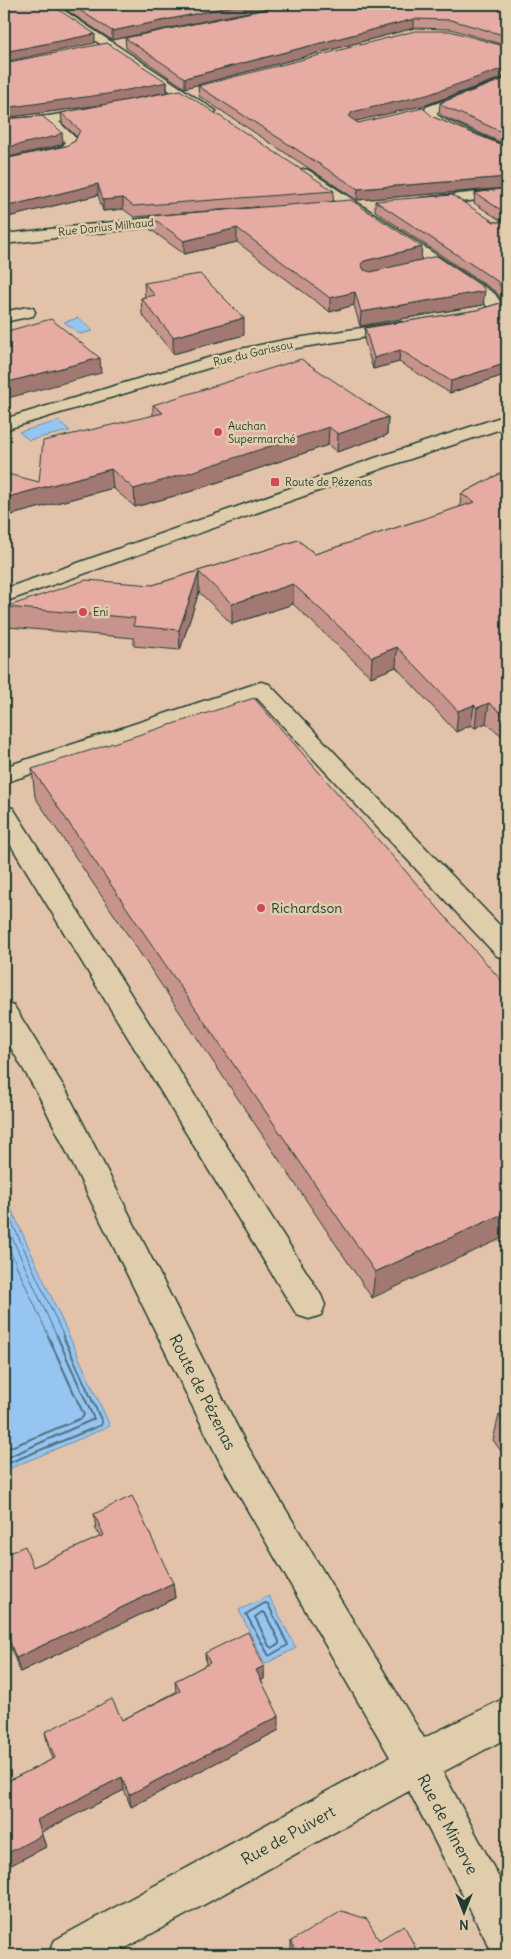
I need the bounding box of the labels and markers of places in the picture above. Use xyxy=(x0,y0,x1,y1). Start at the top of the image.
place label: Auchan Supermarché xyxy=(228,419,295,446)
marker: Auchan Supermarché xyxy=(212,426,224,438)
place label: Route de Pézenas xyxy=(285,475,372,489)
marker: Route de Pézenas xyxy=(269,476,281,488)
place label: Eni xyxy=(93,605,108,619)
marker: Eni xyxy=(77,606,89,618)
place label: Richardson xyxy=(271,899,342,917)
marker: Richardson xyxy=(255,902,267,914)

